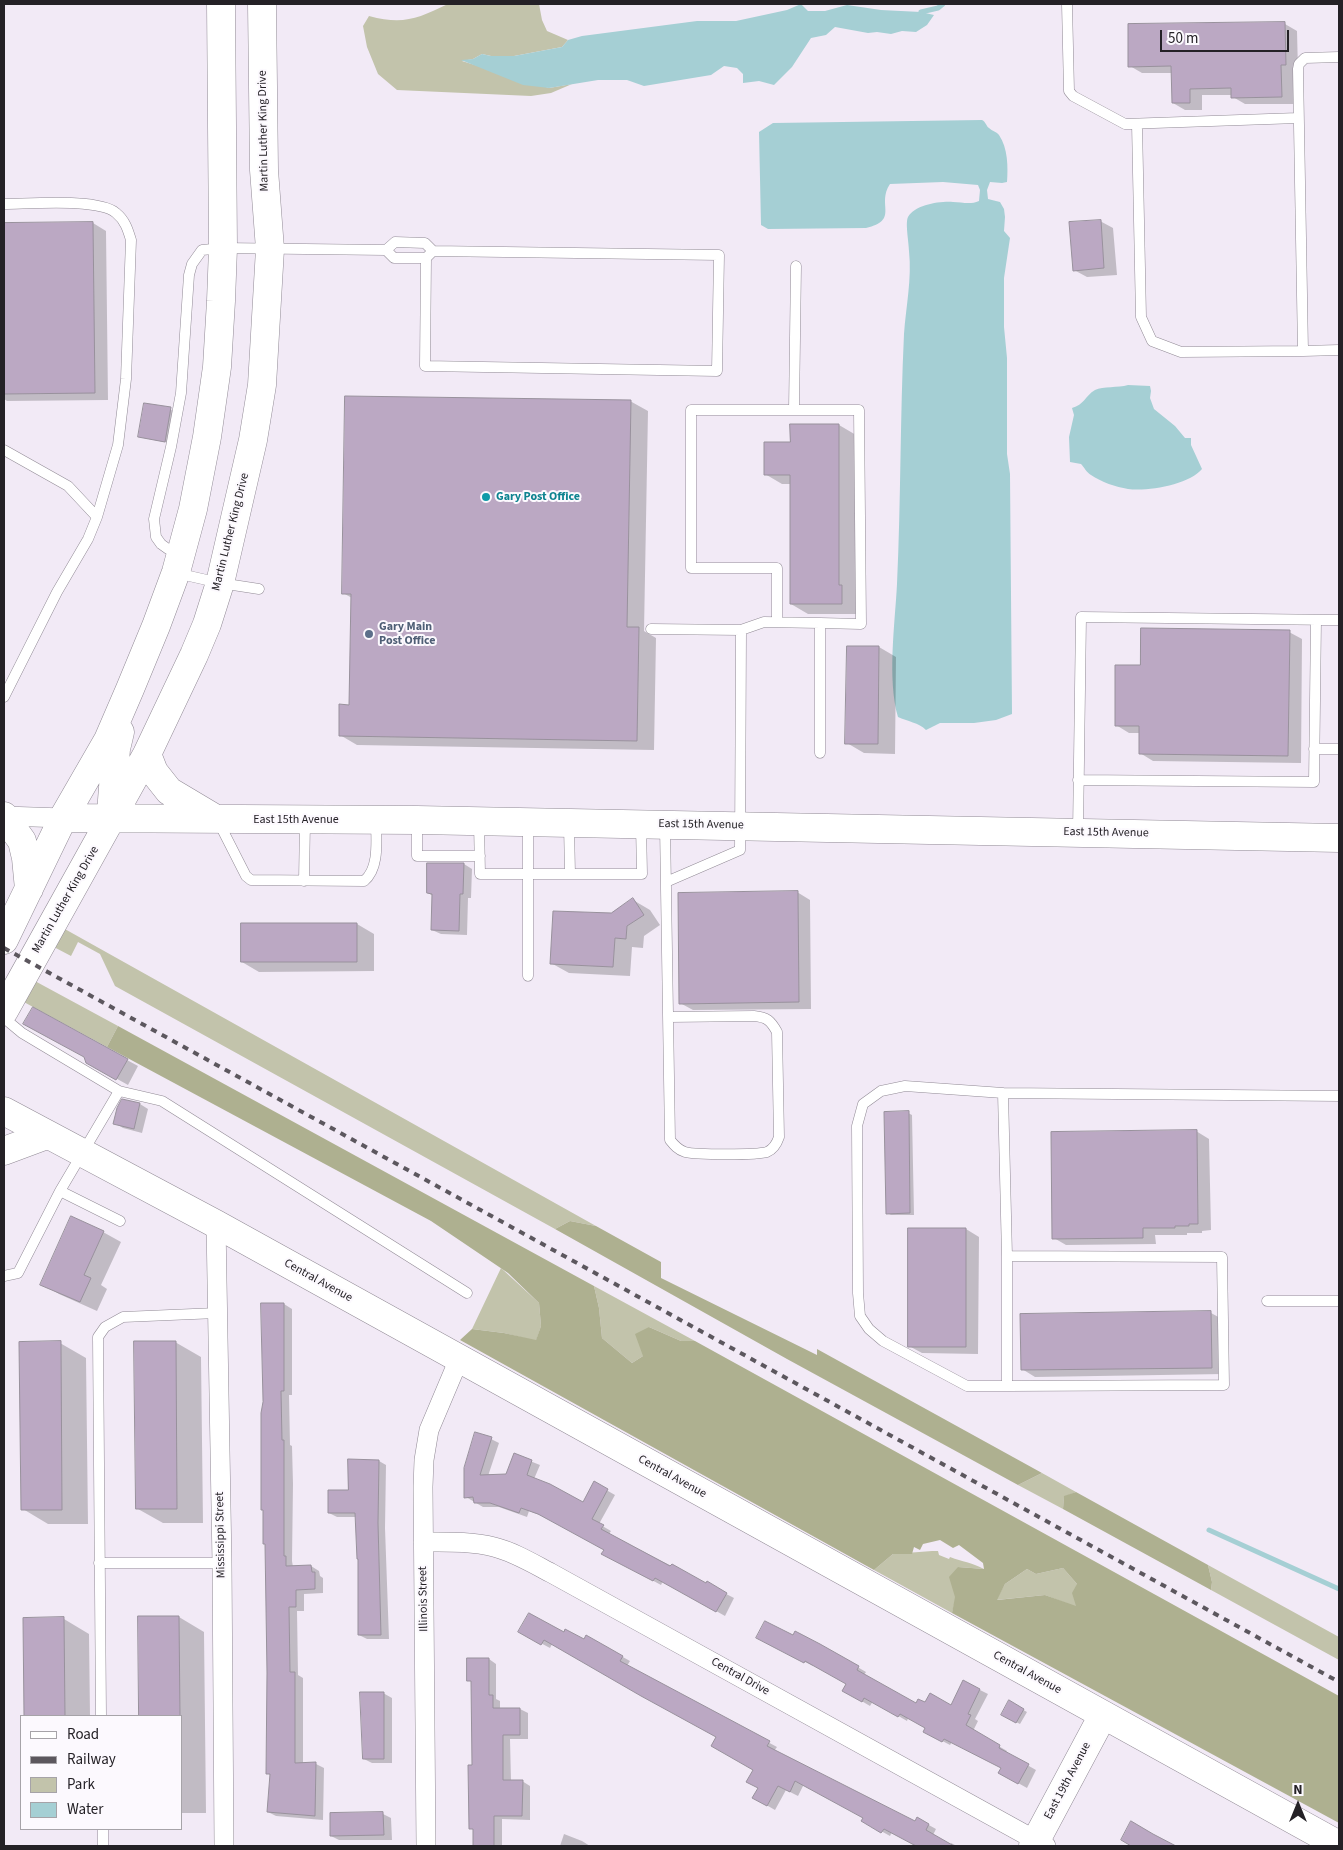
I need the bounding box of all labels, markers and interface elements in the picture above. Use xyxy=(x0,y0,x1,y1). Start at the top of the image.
scale bar xyxy=(1163,20,1292,52)
text: 50 m xyxy=(1168,28,1198,49)
street label: Martin Luther King Drive xyxy=(256,70,272,192)
street label: Martin Luther King Drive xyxy=(209,471,253,593)
place label: Gary Post Office xyxy=(496,490,580,504)
marker: Gary Post Office xyxy=(480,491,492,503)
place label: Gary Main Post Office xyxy=(379,620,435,648)
marker: Gary Main Post Office xyxy=(363,628,375,640)
street label: East 15th Avenue xyxy=(253,813,339,827)
street label: East 15th Avenue xyxy=(658,817,744,833)
street label: East 15th Avenue xyxy=(1063,825,1149,841)
street label: Martin Luther King Drive xyxy=(29,844,103,956)
street label: Central Avenue xyxy=(281,1256,355,1306)
street label: Central Avenue xyxy=(635,1452,709,1502)
street label: Mississippi Street xyxy=(213,1492,229,1578)
street label: Illinois Street xyxy=(416,1566,432,1632)
street label: Central Avenue xyxy=(990,1648,1064,1698)
street label: Central Drive xyxy=(708,1655,772,1699)
legend xyxy=(20,1715,182,1830)
text: Road xyxy=(67,1724,99,1745)
street label: East 19th Avenue xyxy=(1042,1740,1094,1822)
text: Railway xyxy=(67,1749,116,1770)
text: Park xyxy=(67,1774,95,1795)
north arrow xyxy=(1273,1780,1323,1830)
text: N xyxy=(1293,1780,1303,1800)
text: Water xyxy=(67,1799,103,1820)

